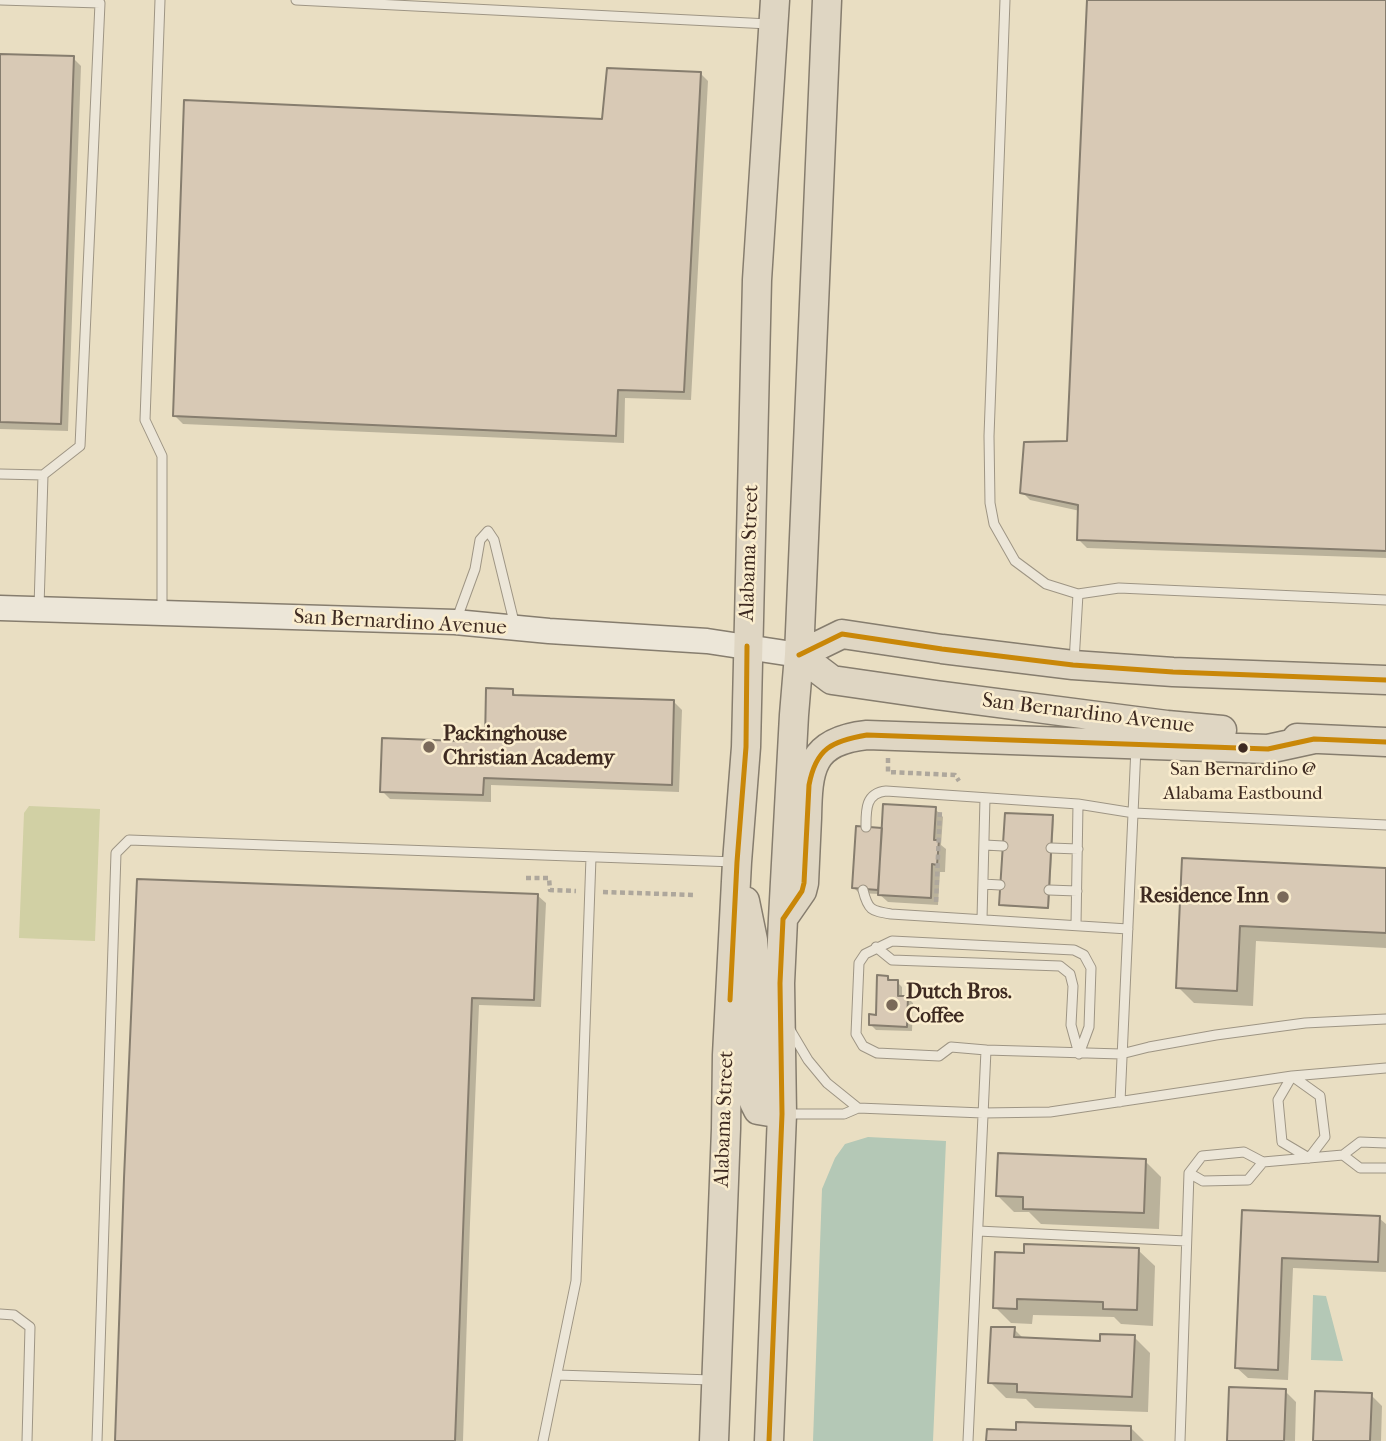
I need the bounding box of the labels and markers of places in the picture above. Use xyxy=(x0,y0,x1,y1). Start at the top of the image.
place label: Packinghouse Christian Academy xyxy=(443,722,614,772)
marker: Packinghouse Christian Academy xyxy=(421,739,437,755)
marker: San Bernardino @ Alabama Eastbound xyxy=(1236,741,1250,755)
place label: San Bernardino @ Alabama Eastbound xyxy=(1163,759,1323,803)
place label: Residence Inn xyxy=(1139,884,1269,910)
marker: Residence Inn xyxy=(1275,889,1291,905)
place label: Dutch Bros. Coffee xyxy=(906,980,1012,1030)
marker: Dutch Bros. Coffee xyxy=(884,997,900,1013)

